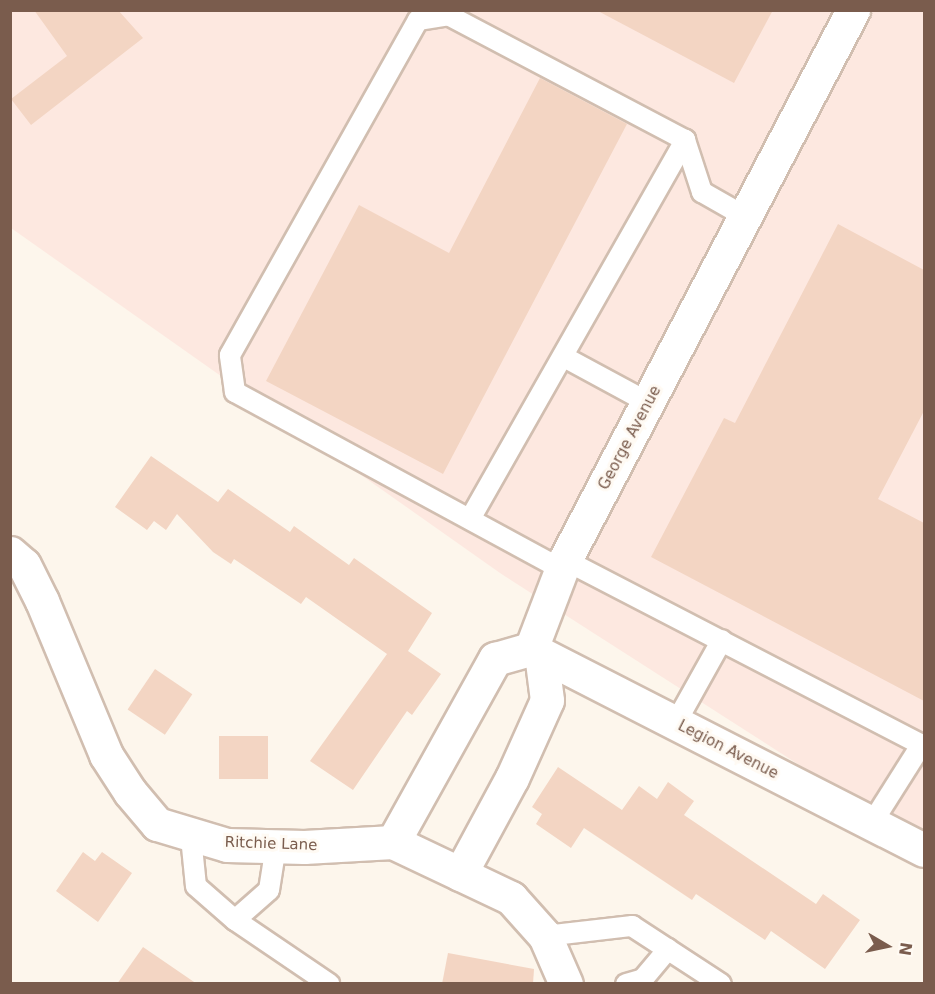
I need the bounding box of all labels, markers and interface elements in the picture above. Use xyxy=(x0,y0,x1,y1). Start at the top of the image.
street label: George Avenue xyxy=(595,383,665,493)
street label: Legion Avenue xyxy=(675,717,781,783)
street label: Ritchie Lane xyxy=(224,833,318,855)
north arrow xyxy=(857,916,917,976)
text: N xyxy=(895,941,916,957)

